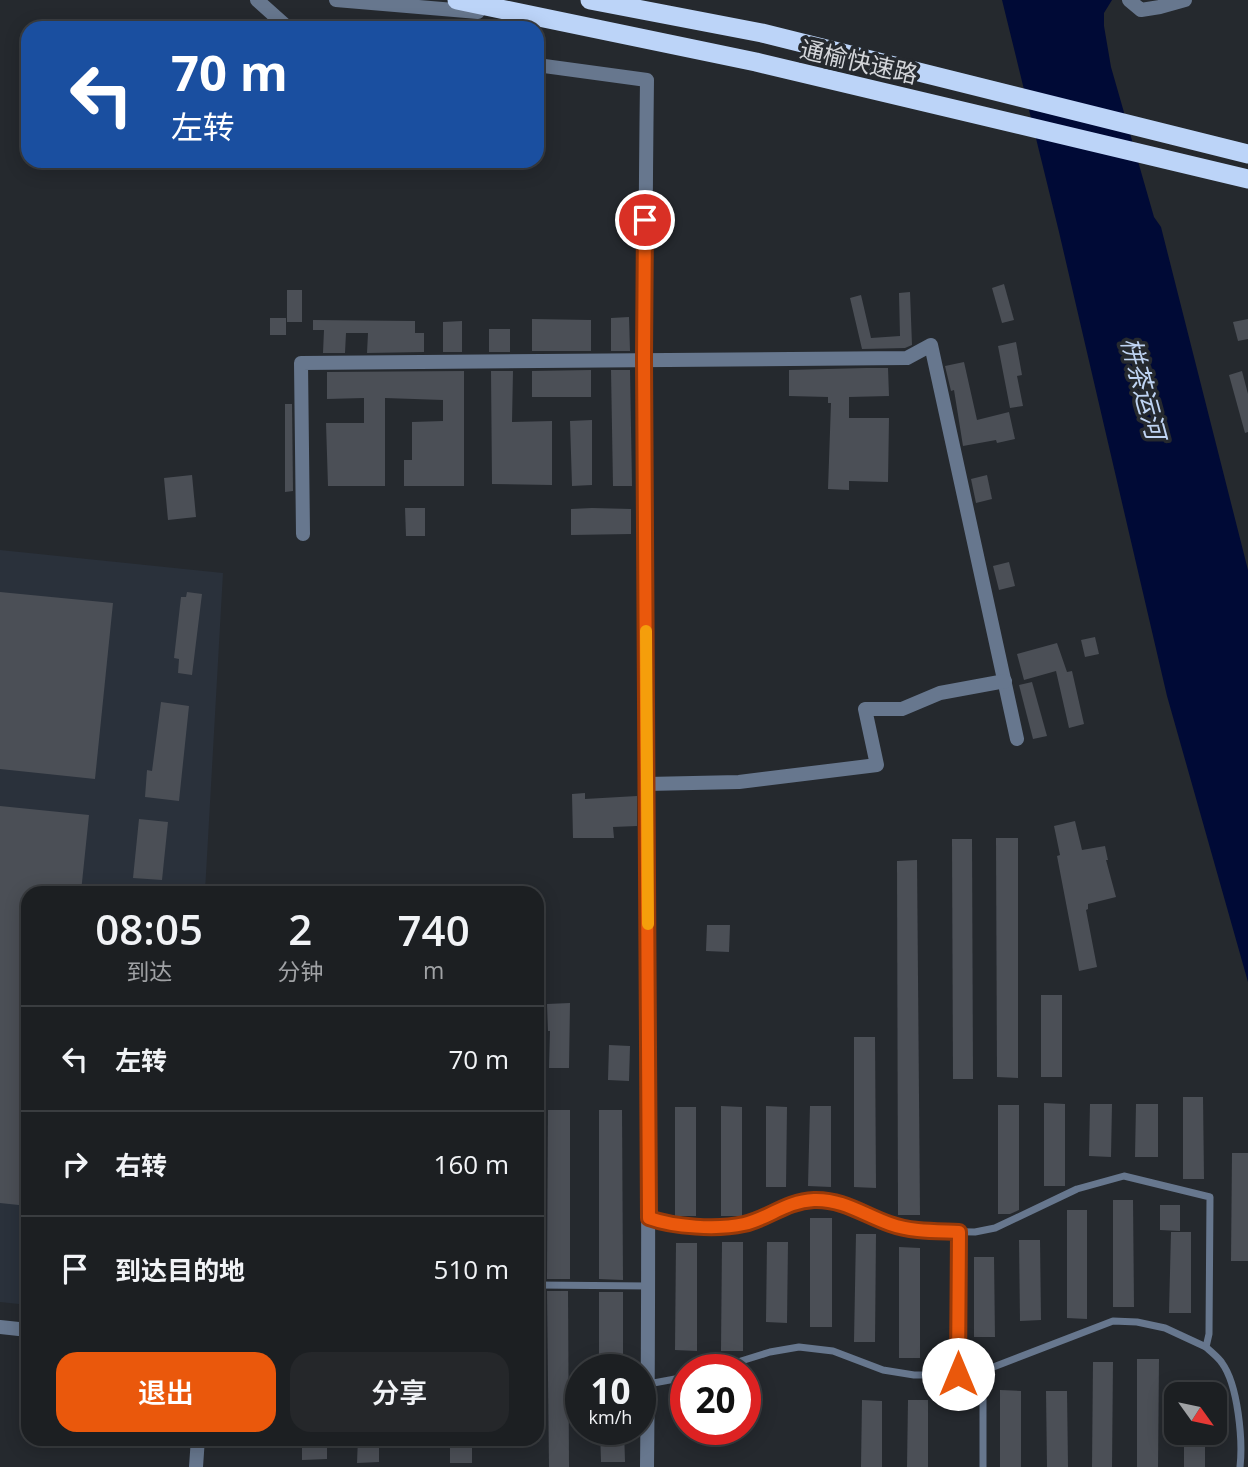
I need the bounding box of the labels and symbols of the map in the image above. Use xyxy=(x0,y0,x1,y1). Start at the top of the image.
street label: 通榆快速路 xyxy=(797,31,921,91)
pin xyxy=(615,190,675,250)
water label: 栟茶运河 xyxy=(1113,333,1176,448)
position arrow xyxy=(921,1337,995,1411)
speed limit sign: 20 xyxy=(670,1354,761,1445)
north arrow xyxy=(1164,1382,1227,1446)

